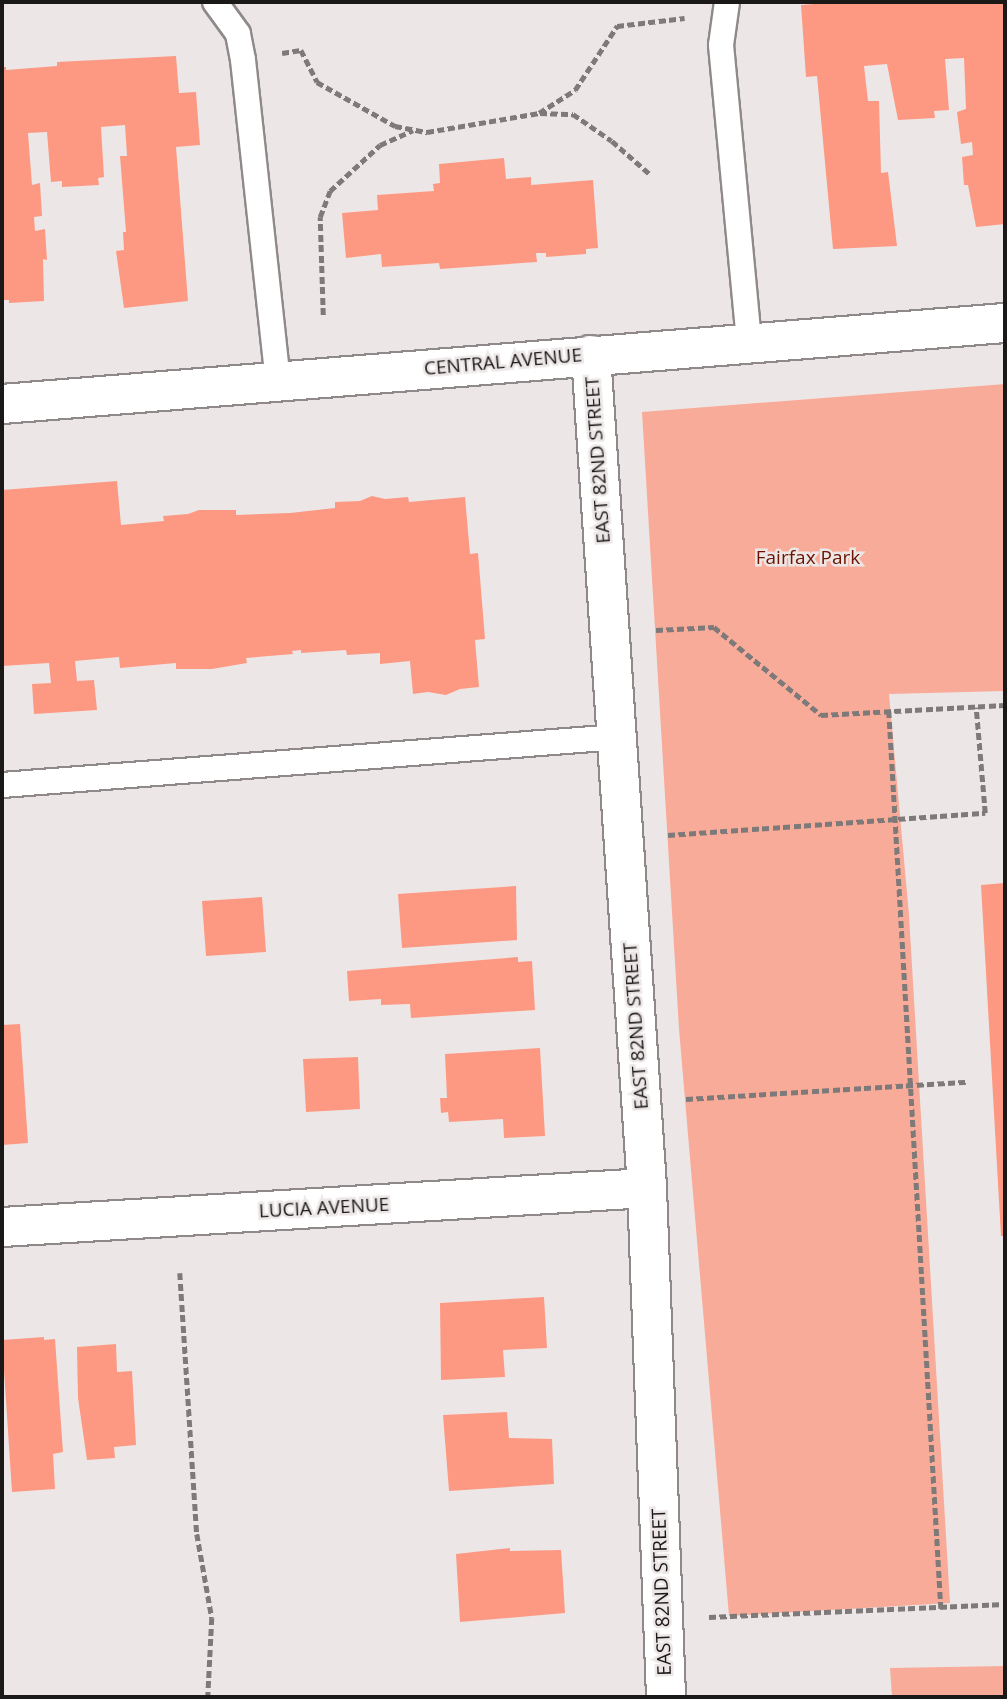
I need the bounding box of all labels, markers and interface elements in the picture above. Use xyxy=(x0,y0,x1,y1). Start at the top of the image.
street label: CENTRAL AVENUE xyxy=(423,344,583,380)
street label: EAST 82ND STREET xyxy=(581,376,615,544)
park label: Fairfax Park xyxy=(756,547,860,569)
street label: EAST 82ND STREET xyxy=(619,942,653,1110)
street label: LUCIA AVENUE xyxy=(258,1193,390,1223)
street label: EAST 82ND STREET xyxy=(648,1508,676,1676)

